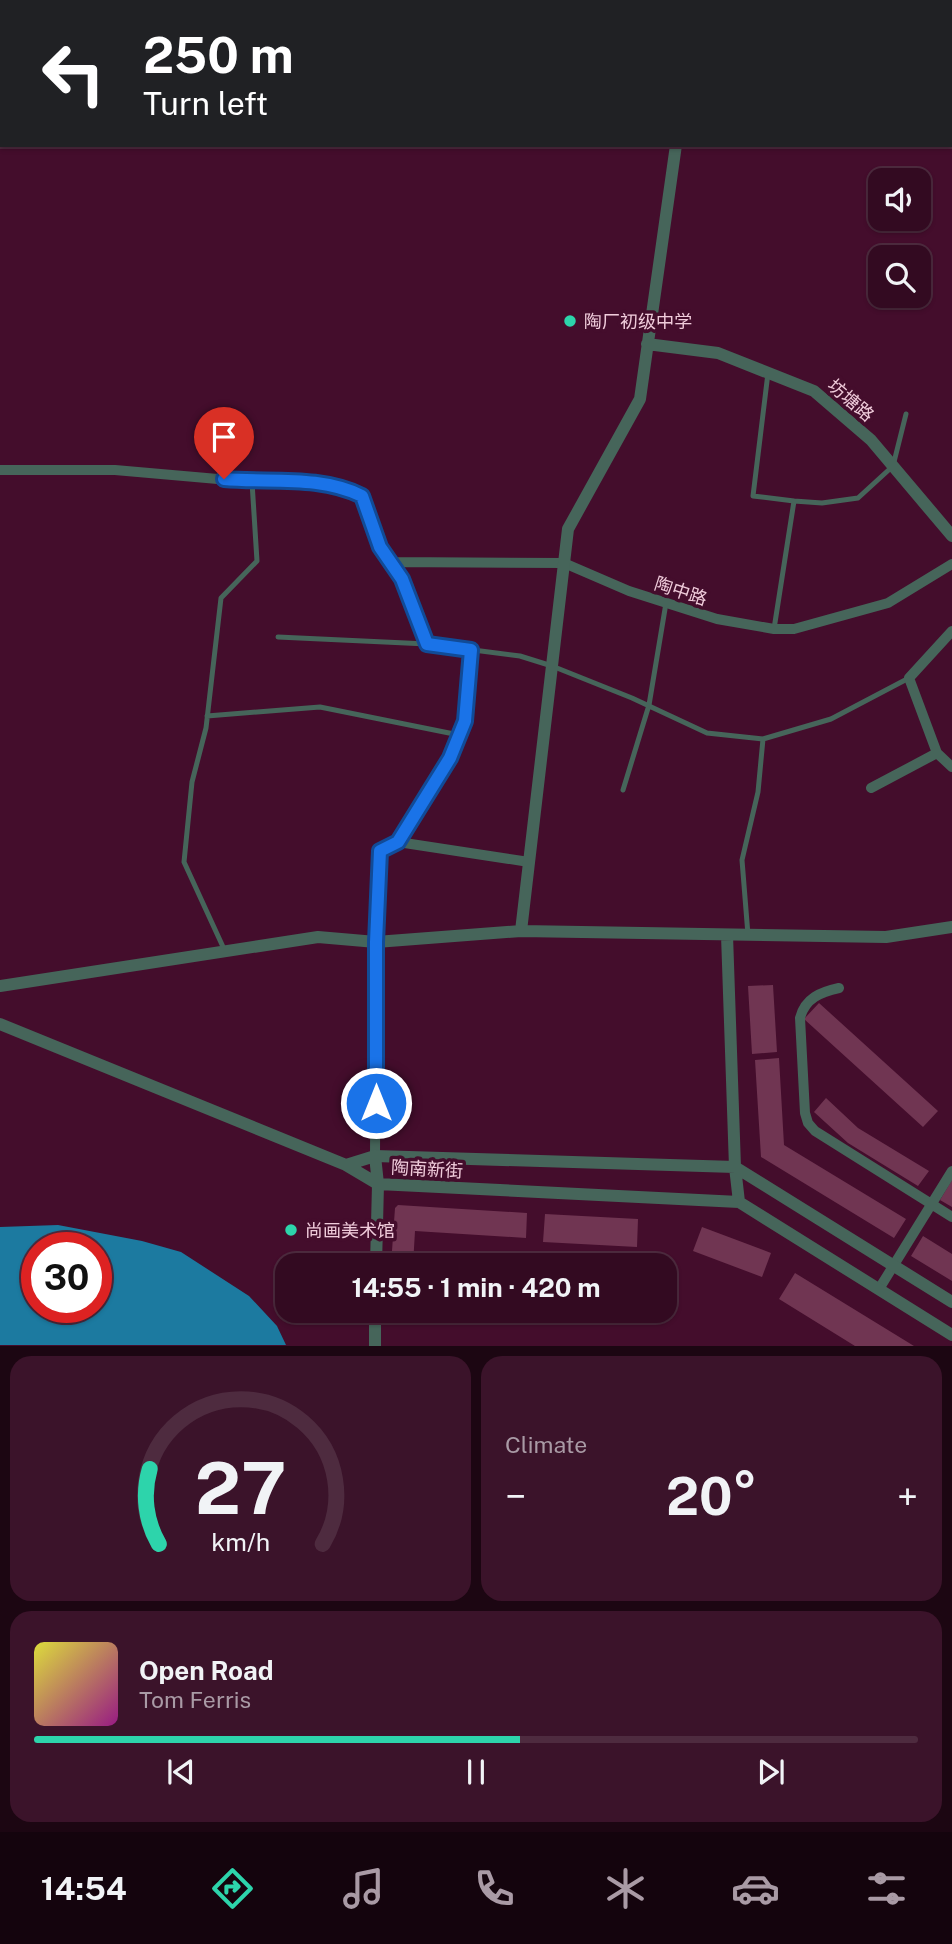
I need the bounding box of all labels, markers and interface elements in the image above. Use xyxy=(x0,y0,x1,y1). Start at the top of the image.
text: 250 m xyxy=(143,26,294,84)
icon: left xyxy=(28,28,119,119)
text: Turn left xyxy=(143,85,268,122)
map controls xyxy=(868,168,931,308)
button: sound xyxy=(868,168,931,231)
button: search xyxy=(868,245,931,308)
place label: 陶厂初级中学 xyxy=(584,311,692,332)
marker: 陶厂初级中学 xyxy=(562,313,578,329)
street label: 坊塘路 xyxy=(824,374,878,426)
pin xyxy=(194,407,254,479)
icon: arrive xyxy=(205,418,243,456)
street label: 陶中路 xyxy=(652,573,710,609)
position arrow xyxy=(339,1066,413,1140)
street label: 陶南新街 xyxy=(390,1157,464,1181)
place label: 尚画美术馆 xyxy=(305,1220,395,1241)
marker: 尚画美术馆 xyxy=(283,1222,299,1238)
speed limit sign: 30 xyxy=(21,1232,112,1323)
text: 14:55 · 1 min · 420 m xyxy=(351,1272,601,1303)
text: Climate xyxy=(505,1431,587,1458)
text: 27 xyxy=(195,1446,286,1531)
text: 20° xyxy=(666,1466,757,1527)
text: − xyxy=(505,1474,526,1519)
text: + xyxy=(897,1474,918,1519)
text: km/h xyxy=(211,1527,270,1557)
text: Open Road xyxy=(139,1655,274,1686)
text: Tom Ferris xyxy=(139,1686,251,1713)
icon: previous xyxy=(162,1753,200,1791)
icon: pause xyxy=(457,1753,495,1791)
icon: next xyxy=(752,1753,790,1791)
icon: directions xyxy=(208,1864,257,1913)
icon: music xyxy=(339,1864,388,1913)
icon: phone xyxy=(470,1864,519,1913)
icon: climate xyxy=(601,1864,650,1913)
icon: car xyxy=(731,1864,780,1913)
icon: filters xyxy=(862,1864,911,1913)
text: 14:54 xyxy=(41,1870,127,1907)

